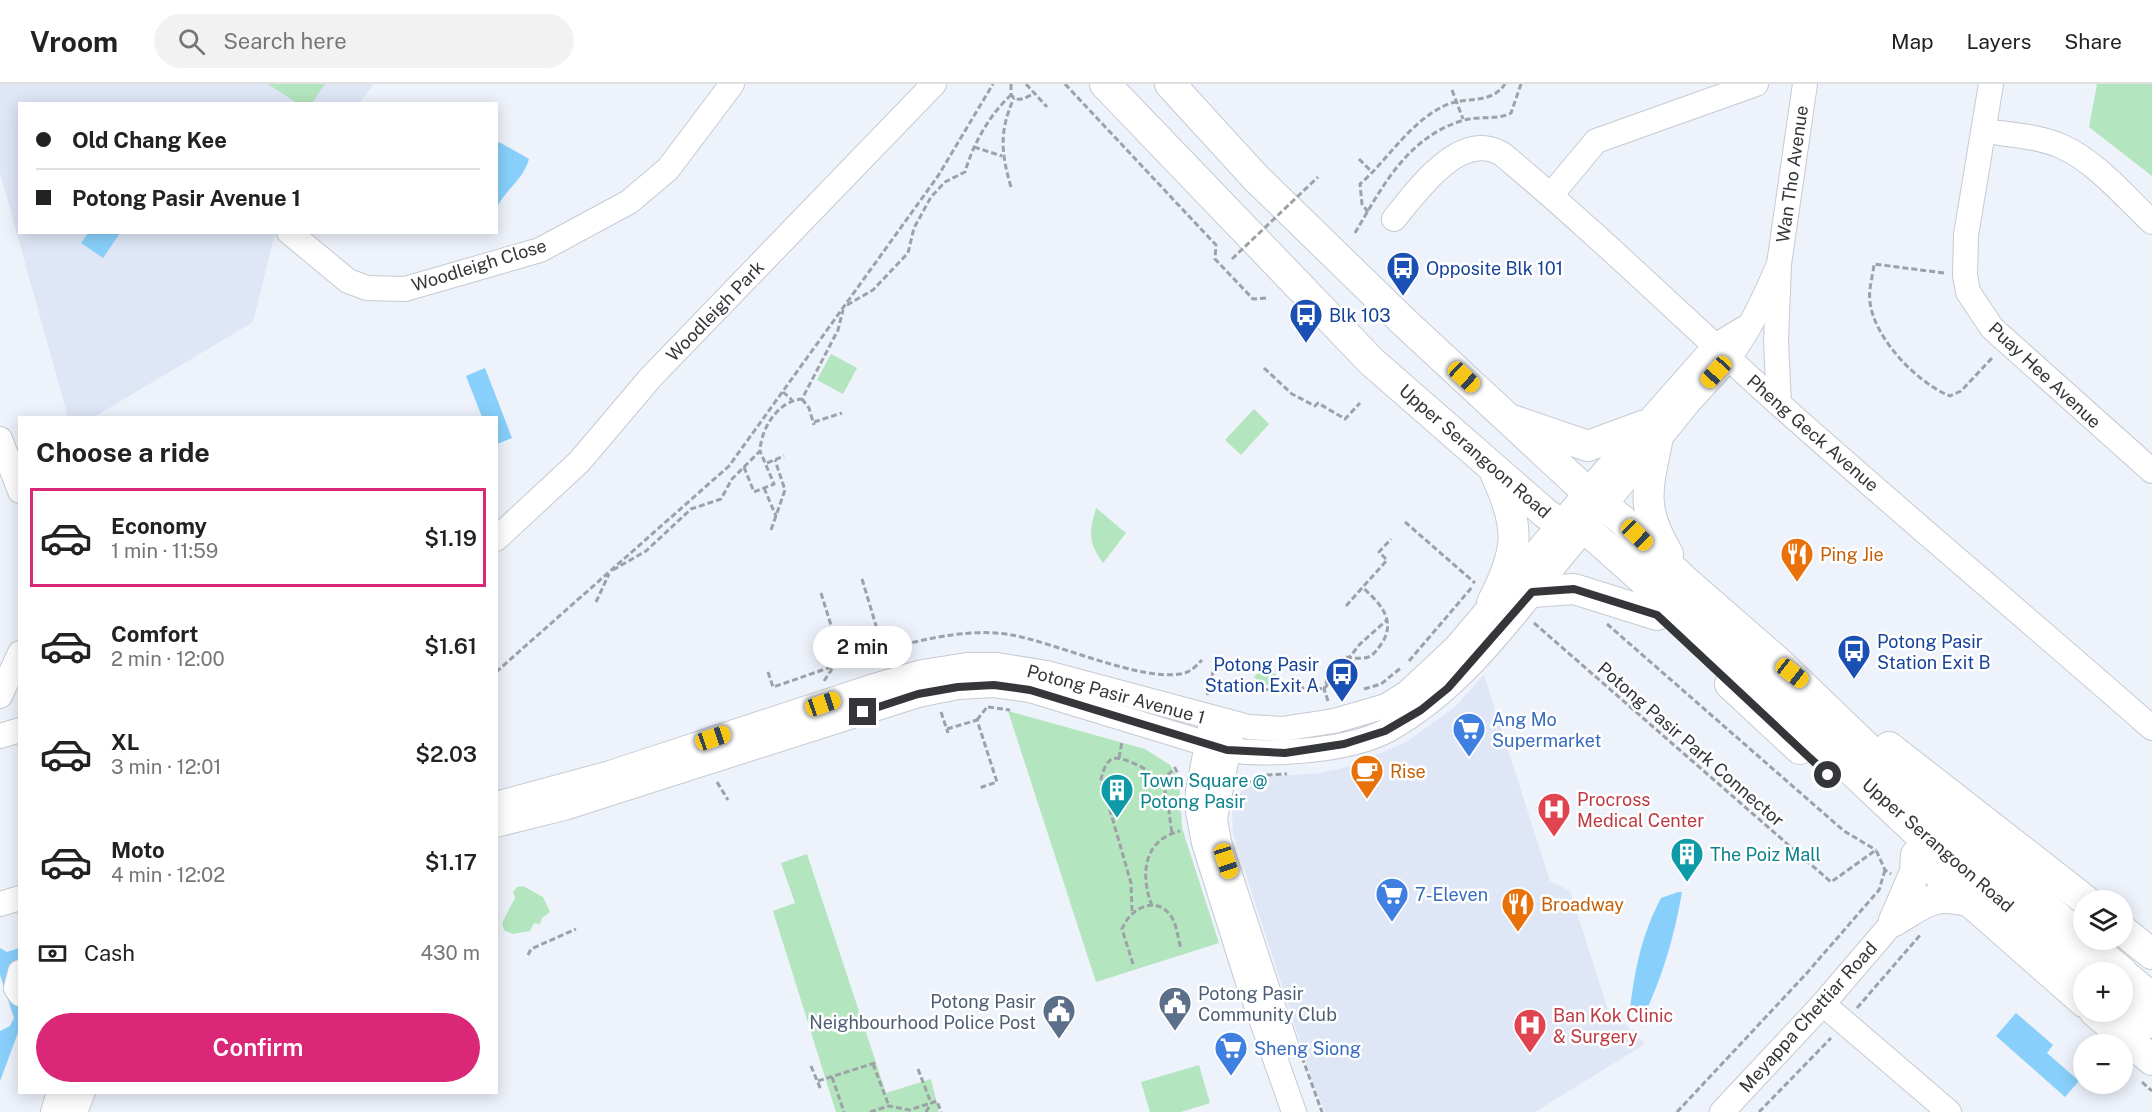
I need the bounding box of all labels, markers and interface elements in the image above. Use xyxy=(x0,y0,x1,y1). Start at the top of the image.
search box xyxy=(154,14,574,68)
text: Vroom xyxy=(30,25,118,58)
icon: search xyxy=(175,25,208,58)
text: Search here xyxy=(223,28,347,54)
text: Map xyxy=(1891,29,1934,54)
text: Layers xyxy=(1967,29,2031,54)
text: Share xyxy=(2064,29,2122,54)
street label: Wan Tho Avenue xyxy=(1772,104,1812,244)
text: Old Chang Kee xyxy=(72,127,227,153)
text: Potong Pasir Avenue 1 xyxy=(72,185,301,211)
street label: Woodleigh Close xyxy=(409,234,549,296)
bus stop icon: Opposite Blk 101 xyxy=(1385,250,1421,297)
street label: Woodleigh Park xyxy=(662,256,768,366)
place label: Opposite Blk 101 xyxy=(1426,258,1563,279)
bus stop icon: Blk 103 xyxy=(1288,297,1324,344)
place label: Blk 103 xyxy=(1329,305,1390,326)
street label: Puay Hee Avenue xyxy=(1985,318,2105,432)
car xyxy=(1697,353,1735,391)
car xyxy=(1445,358,1483,396)
street label: Pheng Geck Avenue xyxy=(1743,370,1883,496)
street label: Upper Serangoon Road xyxy=(1395,380,1555,522)
text: Choose a ride xyxy=(36,436,210,468)
icon: car xyxy=(39,511,93,565)
text: Economy xyxy=(111,513,207,539)
car xyxy=(1618,516,1656,554)
text: $1.19 xyxy=(424,525,477,551)
restaurant icon: Ping Jie xyxy=(1779,536,1815,583)
text: 1 min · 11:59 xyxy=(111,539,218,563)
place label: Ping Jie xyxy=(1820,544,1884,565)
icon: car xyxy=(39,619,93,673)
text: Comfort xyxy=(111,621,198,647)
callout: 2 min xyxy=(814,625,912,667)
place label: Potong Pasir Station Exit B xyxy=(1877,631,1991,673)
text: $1.61 xyxy=(424,633,477,659)
bus stop icon: Potong Pasir Station Exit B xyxy=(1836,633,1872,680)
text: 2 min xyxy=(837,635,888,659)
text: 2 min · 12:00 xyxy=(111,647,225,671)
place label: Potong Pasir Station Exit A xyxy=(1205,654,1319,696)
car xyxy=(1772,655,1812,691)
bus stop icon: Potong Pasir Station Exit A xyxy=(1324,656,1360,703)
street label: Potong Pasir Park Connector xyxy=(1594,657,1788,831)
street label: Potong Pasir Avenue 1 xyxy=(1025,660,1207,728)
car xyxy=(803,690,843,718)
route end xyxy=(849,698,876,725)
place label: Ang Mo Supermarket xyxy=(1492,709,1602,751)
supermarket icon: Ang Mo Supermarket xyxy=(1451,711,1487,758)
car xyxy=(693,724,733,752)
icon: car xyxy=(39,727,93,781)
text: XL xyxy=(111,729,139,755)
text: $2.03 xyxy=(415,741,477,767)
cafe icon: Rise xyxy=(1349,753,1385,800)
text: 3 min · 12:01 xyxy=(111,755,222,779)
place label: Rise xyxy=(1390,761,1426,782)
route start xyxy=(1814,761,1841,788)
place label: Town Square @ Potong Pasir xyxy=(1140,770,1268,812)
building icon: Town Square @ Potong Pasir xyxy=(1099,772,1135,819)
street label: Upper Serangoon Road xyxy=(1858,774,2018,916)
place label: Procross Medical Center xyxy=(1577,789,1704,831)
hospital icon: Procross Medical Center xyxy=(1536,791,1572,838)
icon: car xyxy=(39,835,93,889)
building icon: The Poiz Mall xyxy=(1669,836,1705,883)
text: Moto xyxy=(111,837,165,863)
car xyxy=(1212,841,1240,881)
place label: The Poiz Mall xyxy=(1710,844,1821,865)
text: $1.17 xyxy=(425,849,477,875)
text: 4 min · 12:02 xyxy=(111,863,225,887)
supermarket icon: 7-Eleven xyxy=(1374,876,1410,923)
place label: 7-Eleven xyxy=(1415,884,1488,905)
restaurant icon: Broadway xyxy=(1500,886,1536,933)
map controls xyxy=(2073,890,2133,1094)
button: layers xyxy=(2073,890,2133,950)
place label: Broadway xyxy=(1541,894,1624,915)
icon: cash xyxy=(36,937,69,970)
street label: Meyappa Chettiar Road xyxy=(1735,938,1881,1096)
text: Cash xyxy=(84,940,135,966)
text: 430 m xyxy=(421,941,480,965)
button: + xyxy=(2073,962,2133,1022)
place label: Potong Pasir Community Club xyxy=(1198,983,1337,1025)
public building icon: Potong Pasir Community Club xyxy=(1157,985,1193,1032)
place label: Potong Pasir Neighbourhood Police Post xyxy=(809,991,1036,1033)
public building icon: Potong Pasir Neighbourhood Police Post xyxy=(1041,993,1077,1040)
place label: Ban Kok Clinic & Surgery xyxy=(1553,1005,1673,1047)
hospital icon: Ban Kok Clinic & Surgery xyxy=(1512,1007,1548,1054)
button: Confirm xyxy=(36,1013,480,1082)
supermarket icon: Sheng Siong xyxy=(1213,1030,1249,1077)
button: − xyxy=(2073,1034,2133,1094)
place label: Sheng Siong xyxy=(1254,1038,1361,1059)

